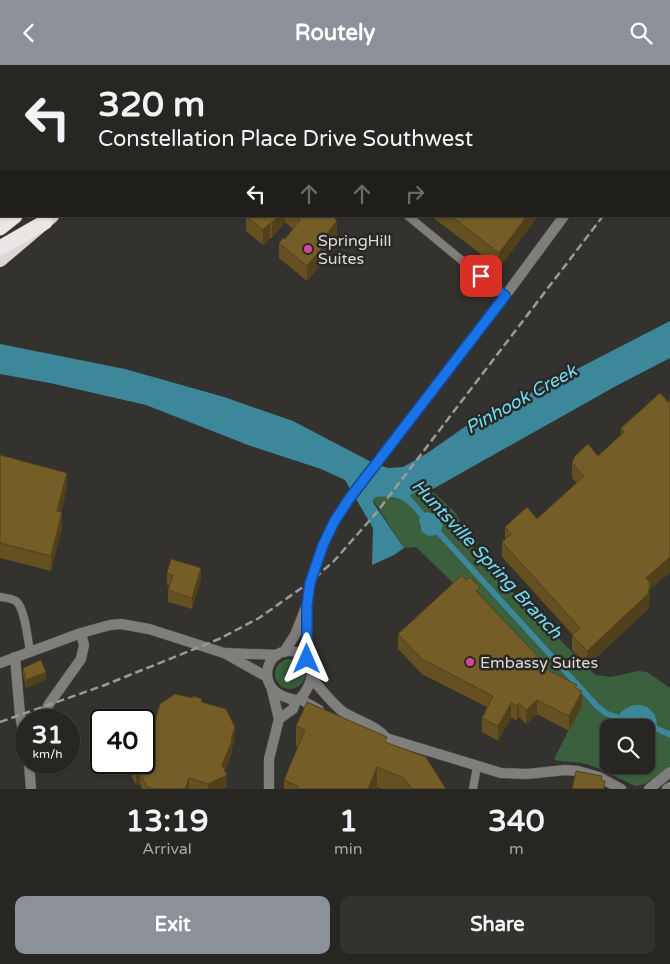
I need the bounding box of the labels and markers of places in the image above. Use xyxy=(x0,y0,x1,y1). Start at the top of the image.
place label: SpringHill Suites xyxy=(318,231,392,269)
marker: SpringHill Suites xyxy=(302,243,314,255)
pin xyxy=(460,255,502,297)
place label: Embassy Suites xyxy=(480,653,598,673)
marker: Embassy Suites xyxy=(464,656,476,668)

